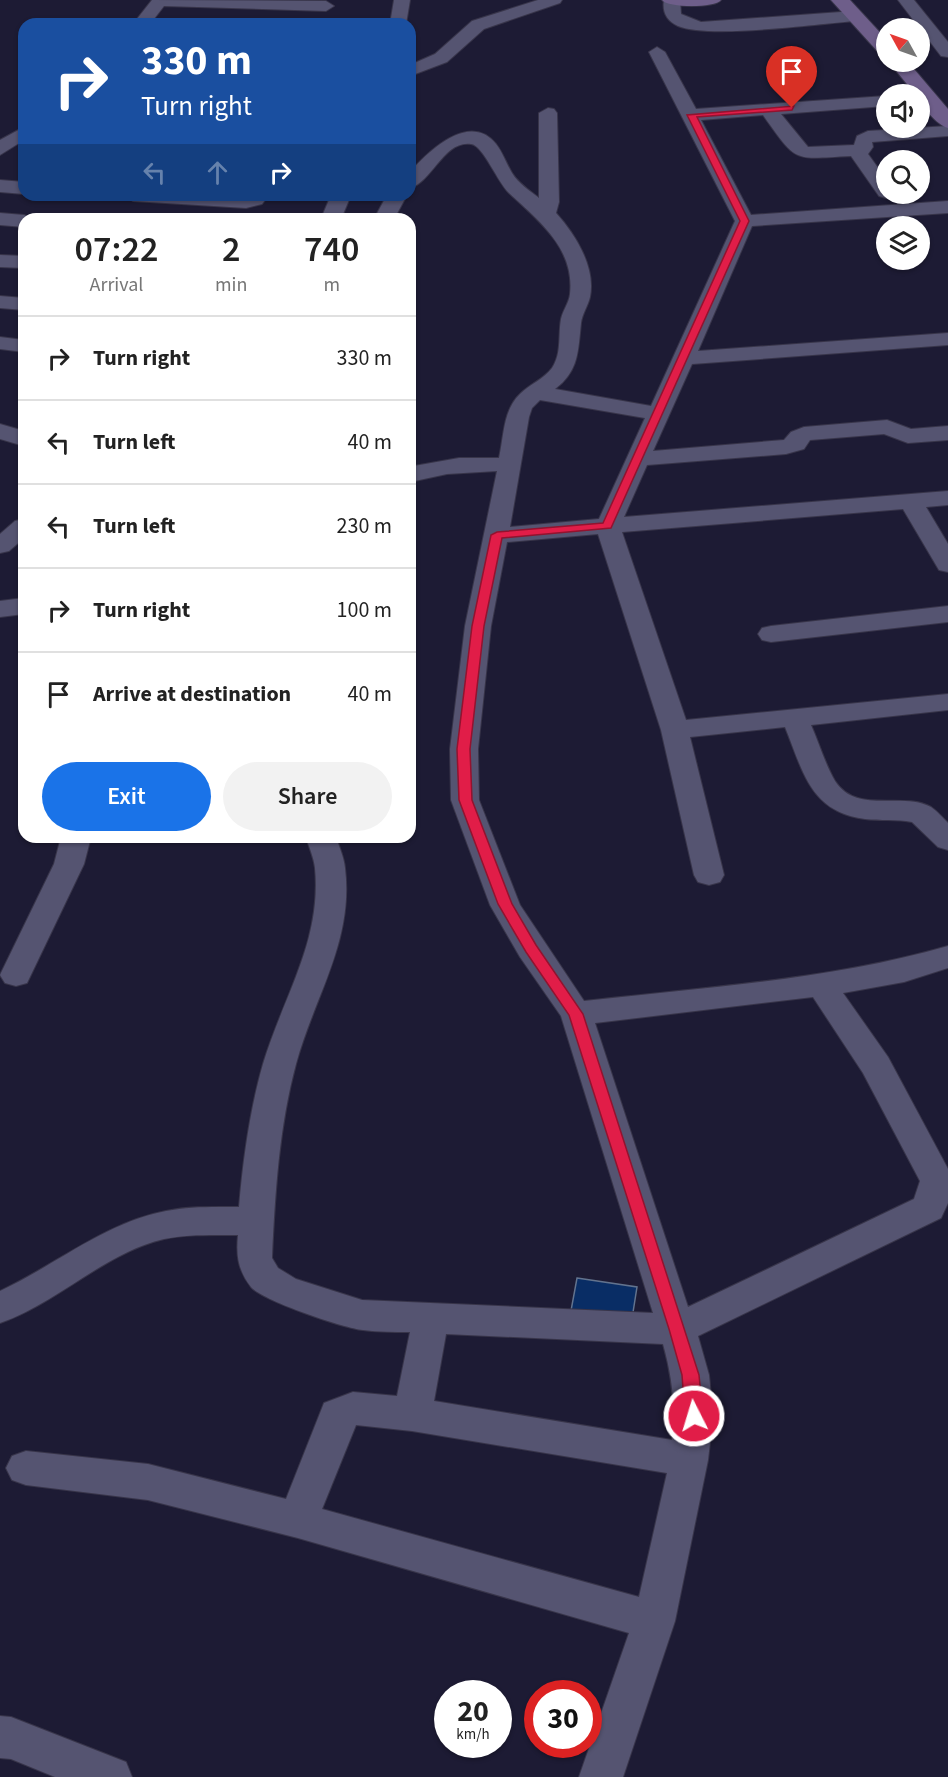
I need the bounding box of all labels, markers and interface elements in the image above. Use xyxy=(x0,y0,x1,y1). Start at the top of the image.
north arrow xyxy=(876,18,930,72)
map controls xyxy=(876,18,930,270)
text: 330 m xyxy=(141,31,252,91)
icon: right xyxy=(42,42,120,120)
pin xyxy=(766,46,817,108)
icon: arrive xyxy=(775,55,808,88)
button: sound xyxy=(876,84,930,138)
text: Turn right xyxy=(141,87,252,126)
button: search xyxy=(876,150,930,204)
icon: left xyxy=(138,156,171,189)
icon: ahead xyxy=(201,156,234,189)
icon: right xyxy=(264,156,297,189)
button: layers xyxy=(876,216,930,270)
text: 07:22 xyxy=(75,224,158,275)
text: 2 xyxy=(222,224,240,275)
text: 740 xyxy=(304,224,359,275)
text: Arrival xyxy=(90,271,143,299)
text: min xyxy=(215,271,247,299)
text: m xyxy=(323,271,340,299)
icon: right xyxy=(42,342,75,375)
text: Turn right xyxy=(93,342,190,374)
text: 330 m xyxy=(337,342,392,374)
icon: left xyxy=(42,426,75,459)
text: Turn left xyxy=(93,426,175,458)
text: 40 m xyxy=(347,426,392,458)
icon: left xyxy=(42,510,75,543)
text: Turn left xyxy=(93,510,175,542)
text: 230 m xyxy=(337,510,392,542)
icon: right xyxy=(42,594,75,627)
text: Turn right xyxy=(93,594,190,626)
text: 100 m xyxy=(337,594,392,626)
icon: arrive xyxy=(42,678,75,711)
text: Arrive at destination xyxy=(93,678,291,710)
text: 40 m xyxy=(347,678,392,710)
button: Exit xyxy=(42,762,211,831)
button: Share xyxy=(223,762,392,831)
position arrow xyxy=(662,1384,726,1448)
speed limit sign: 30 xyxy=(524,1680,602,1758)
text: 20 xyxy=(457,1690,489,1733)
text: km/h xyxy=(456,1724,490,1745)

